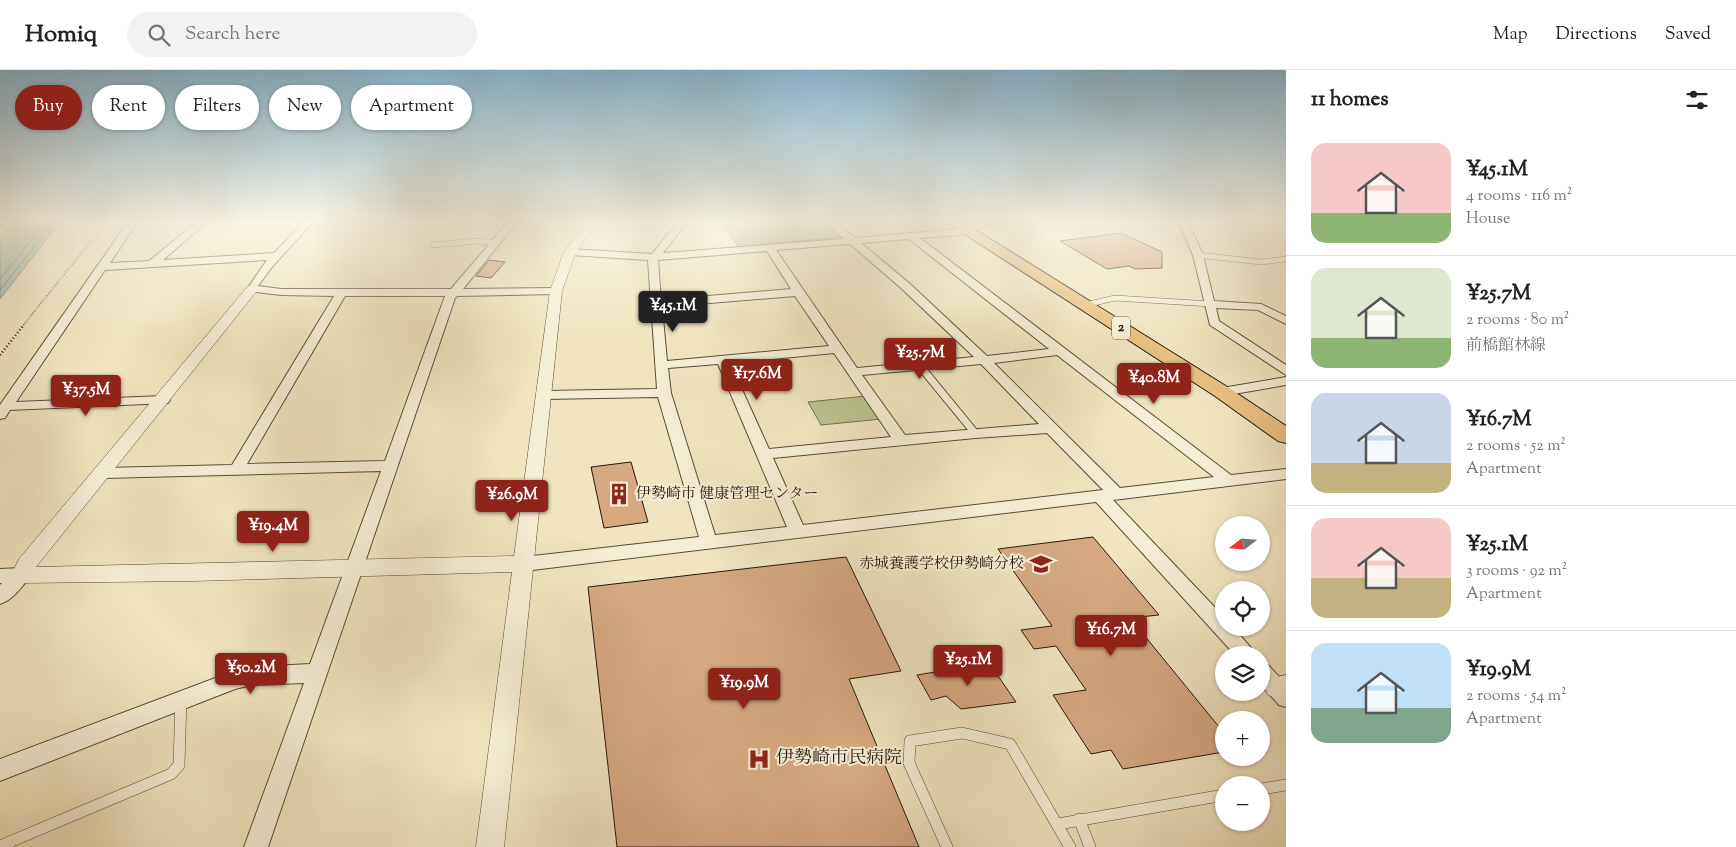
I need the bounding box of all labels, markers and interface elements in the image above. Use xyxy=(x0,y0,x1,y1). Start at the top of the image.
search box xyxy=(127,12,477,57)
text: Homiq xyxy=(25,18,97,52)
icon: search xyxy=(145,21,173,49)
text: Search here xyxy=(185,21,280,48)
text: Map xyxy=(1493,22,1528,48)
text: Directions xyxy=(1556,22,1637,48)
text: Saved xyxy=(1665,22,1711,48)
chip: Buy xyxy=(15,85,82,130)
chip: Rent xyxy=(92,85,165,130)
chip: Filters xyxy=(175,85,259,130)
chip: New xyxy=(269,85,341,130)
chip: Apartment xyxy=(351,85,472,130)
text: 11 homes xyxy=(1311,85,1389,115)
icon: filters xyxy=(1683,86,1711,114)
text: ¥45.1M xyxy=(1466,155,1528,185)
icon: home xyxy=(1351,163,1411,223)
text: 4 rooms · 116 m² xyxy=(1466,185,1572,208)
text: House xyxy=(1466,208,1510,231)
text: ¥25.7M xyxy=(1466,279,1531,309)
icon: home xyxy=(1351,288,1411,348)
pin: ¥45.1M xyxy=(632,290,714,333)
text: ¥45.1M xyxy=(649,295,697,318)
text: 2 rooms · 80 m² xyxy=(1466,309,1569,332)
road number: 2 xyxy=(1112,317,1130,340)
text: 前橋館林線 xyxy=(1466,335,1546,358)
pin: ¥25.7M xyxy=(879,338,961,380)
text: ¥25.7M xyxy=(895,342,945,365)
pin: ¥17.6M xyxy=(716,358,798,401)
pin: ¥40.8M xyxy=(1113,362,1195,405)
text: ¥17.6M xyxy=(732,363,782,386)
text: ¥40.8M xyxy=(1128,367,1180,390)
pin: ¥37.5M xyxy=(45,374,127,417)
text: ¥37.5M xyxy=(62,379,110,402)
text: ¥16.7M xyxy=(1466,405,1532,435)
icon: home xyxy=(1351,413,1411,473)
text: 2 rooms · 52 m² xyxy=(1466,435,1566,458)
text: Apartment xyxy=(1466,458,1542,481)
pin: ¥26.9M xyxy=(471,480,553,522)
building icon: 伊勢崎市 健康管理センター xyxy=(606,481,632,507)
text: ¥26.9M xyxy=(486,484,538,507)
place label: 伊勢崎市 健康管理センター xyxy=(636,484,819,505)
pin: ¥19.4M xyxy=(232,510,314,553)
text: ¥19.4M xyxy=(248,515,298,538)
north arrow xyxy=(1215,516,1270,571)
map controls xyxy=(1215,516,1270,831)
text: ¥25.1M xyxy=(1466,530,1528,560)
icon: home xyxy=(1351,538,1411,598)
school or university icon: 赤城養護学校伊勢崎分校 xyxy=(1028,551,1054,577)
place label: 赤城養護学校伊勢崎分校 xyxy=(859,554,1024,575)
text: 3 rooms · 92 m² xyxy=(1466,560,1567,583)
button: locate xyxy=(1215,581,1270,636)
text: Apartment xyxy=(1466,583,1542,606)
pin: ¥16.7M xyxy=(1070,614,1152,657)
text: ¥16.7M xyxy=(1086,619,1136,642)
pin: ¥25.1M xyxy=(927,644,1009,687)
button: layers xyxy=(1215,646,1270,701)
text: ¥25.1M xyxy=(944,649,992,672)
pin: ¥50.2M xyxy=(210,652,292,695)
text: ¥19.9M xyxy=(1466,655,1531,685)
text: ¥50.2M xyxy=(226,657,276,680)
icon: home xyxy=(1351,663,1411,723)
pin: ¥19.9M xyxy=(703,668,785,710)
text: ¥19.9M xyxy=(719,672,769,695)
text: 2 rooms · 54 m² xyxy=(1466,685,1566,708)
text: Apartment xyxy=(1466,708,1542,731)
button: + xyxy=(1215,711,1270,766)
hospital icon: 伊勢崎市民病院 xyxy=(746,746,772,772)
place label: 伊勢崎市民病院 xyxy=(776,746,902,772)
button: − xyxy=(1215,776,1270,831)

